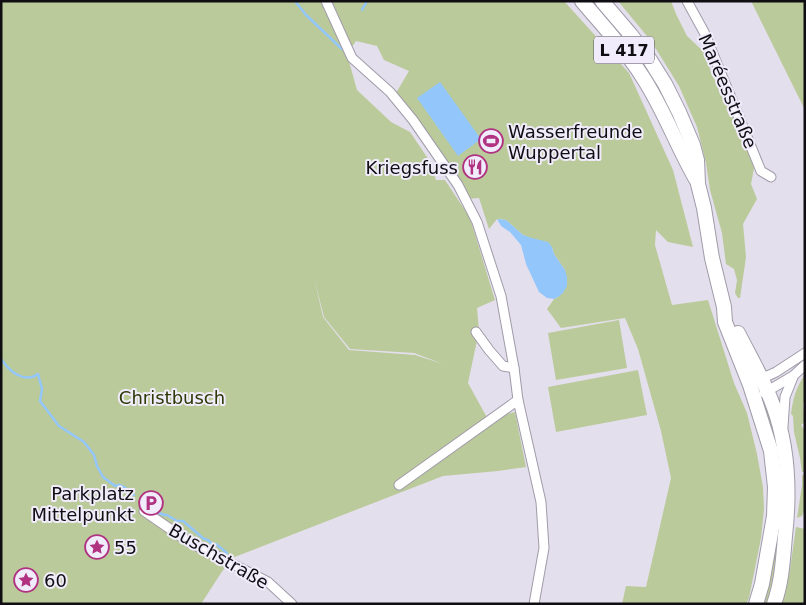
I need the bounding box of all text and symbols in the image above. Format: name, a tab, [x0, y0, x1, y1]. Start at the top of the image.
street label: Maréesstraße	[694, 31, 762, 151]
road number: L 417	[594, 36, 654, 64]
place label: Wasserfreunde Wuppertal	[508, 121, 643, 163]
sports icon: Wasserfreunde Wuppertal	[478, 128, 504, 154]
restaurant icon: Kriegsfuss	[462, 154, 488, 180]
place label: Kriegsfuss	[365, 157, 458, 178]
park label: Christbusch	[119, 387, 225, 408]
place label: Parkplatz Mittelpunkt	[32, 483, 134, 525]
parking icon: Parkplatz Mittelpunkt	[138, 490, 164, 516]
street label: Buschstraße	[165, 519, 273, 593]
place icon: 55	[84, 534, 110, 560]
place label: 55	[114, 537, 137, 558]
place icon: 60	[13, 567, 39, 593]
place label: 60	[44, 570, 67, 591]

